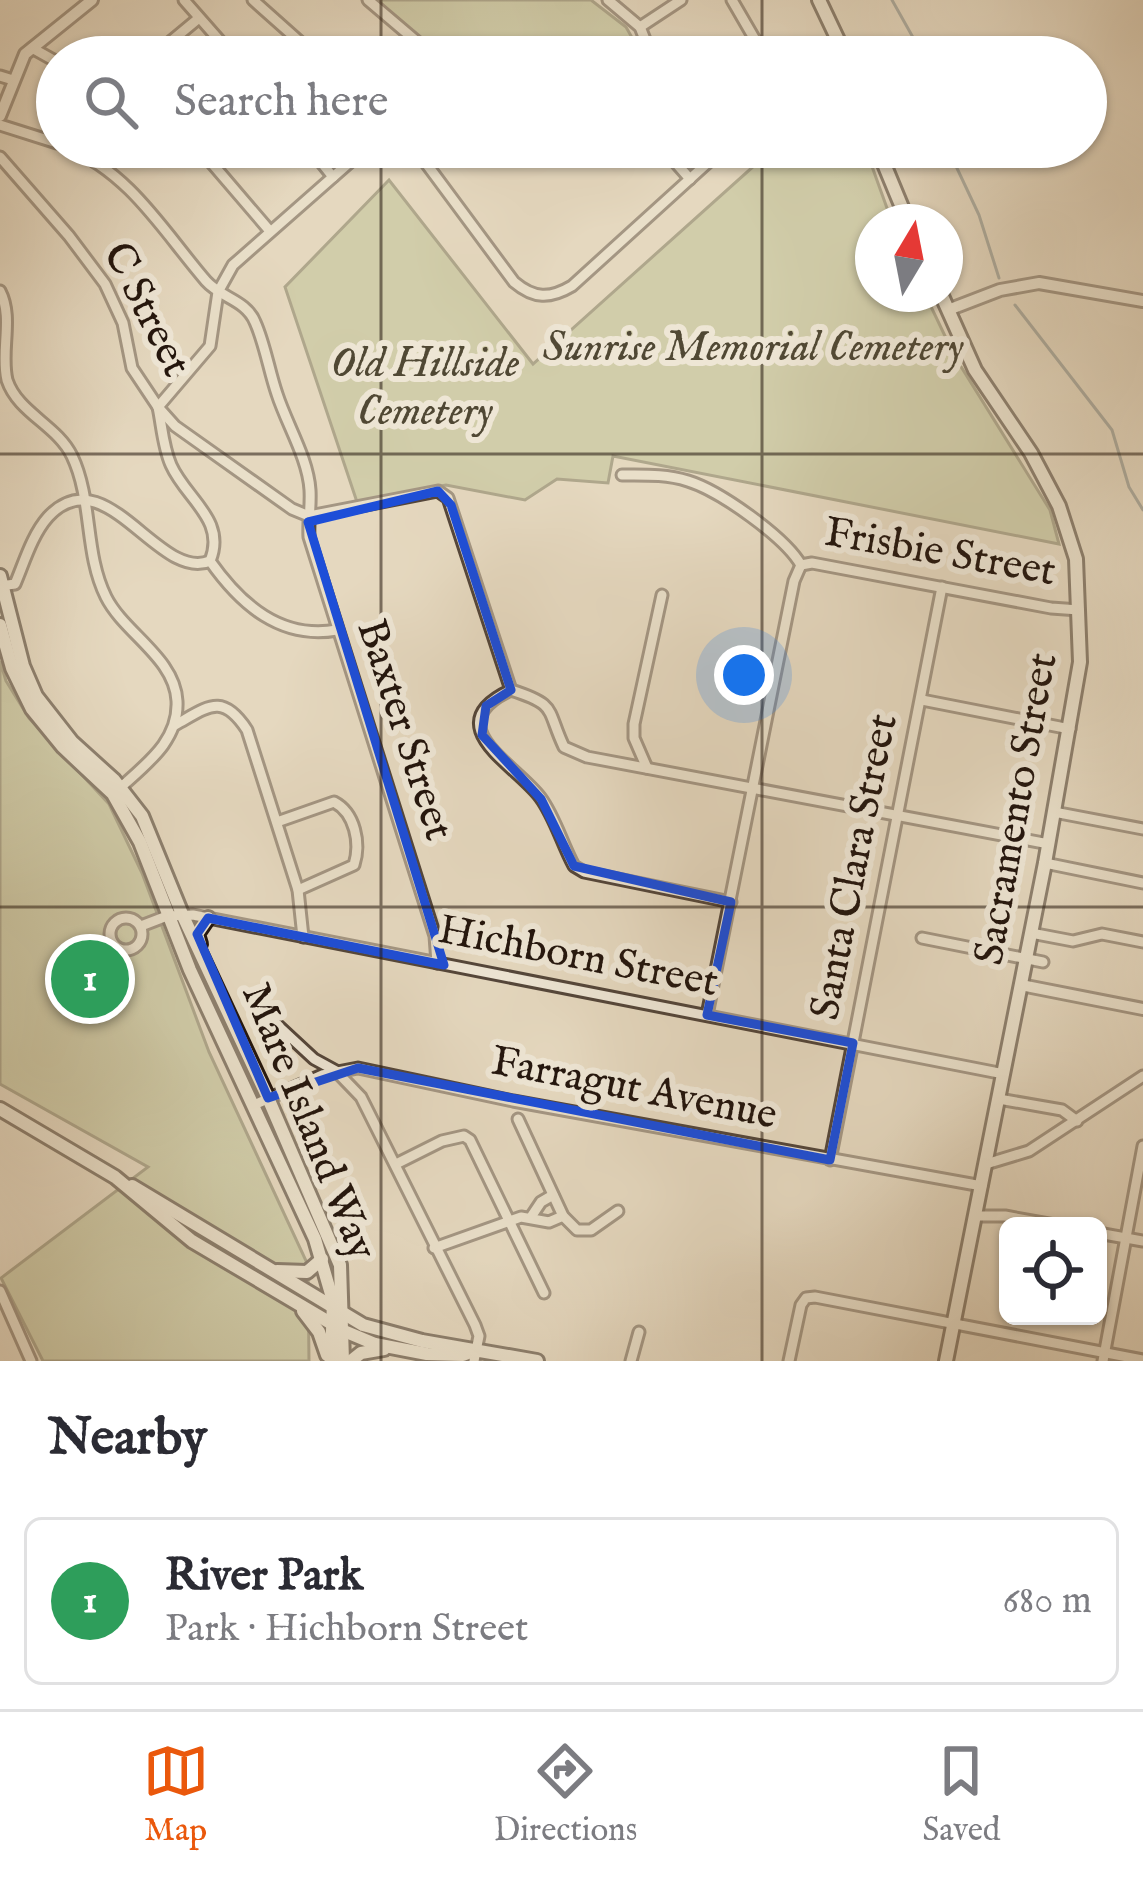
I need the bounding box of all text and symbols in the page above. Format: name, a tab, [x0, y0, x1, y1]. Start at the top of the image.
search box	[36, 36, 1107, 168]
icon: search	[78, 69, 144, 135]
text: Search here	[174, 74, 388, 131]
north arrow	[855, 204, 963, 312]
street label: C Street	[90, 234, 202, 386]
park label: Sunrise Memorial Cemetery	[543, 322, 964, 375]
park label: Old Hillside Cemetery	[331, 338, 519, 439]
street label: Frisbie Street	[820, 507, 1060, 599]
street label: Baxter Street	[343, 613, 465, 847]
your location	[714, 645, 774, 705]
street label: Sacramento Street	[964, 649, 1070, 969]
street label: Santa Clara Street	[799, 710, 911, 1024]
street label: Hichborn Street	[434, 904, 722, 1010]
pin: 1	[51, 934, 129, 1024]
street label: Mare Island Way	[228, 976, 388, 1268]
street label: Farragut Avenue	[487, 1035, 781, 1143]
map controls	[999, 1217, 1107, 1325]
button: locate	[999, 1217, 1107, 1325]
text: Nearby	[48, 1407, 207, 1472]
text: River Park	[165, 1548, 363, 1605]
text: 1	[83, 1577, 97, 1626]
text: 680 m	[1002, 1577, 1092, 1626]
text: Park · Hichborn Street	[165, 1605, 528, 1654]
tab: Map	[143, 1738, 209, 1852]
tab: Directions	[494, 1738, 637, 1852]
tab: Saved	[922, 1738, 1000, 1852]

